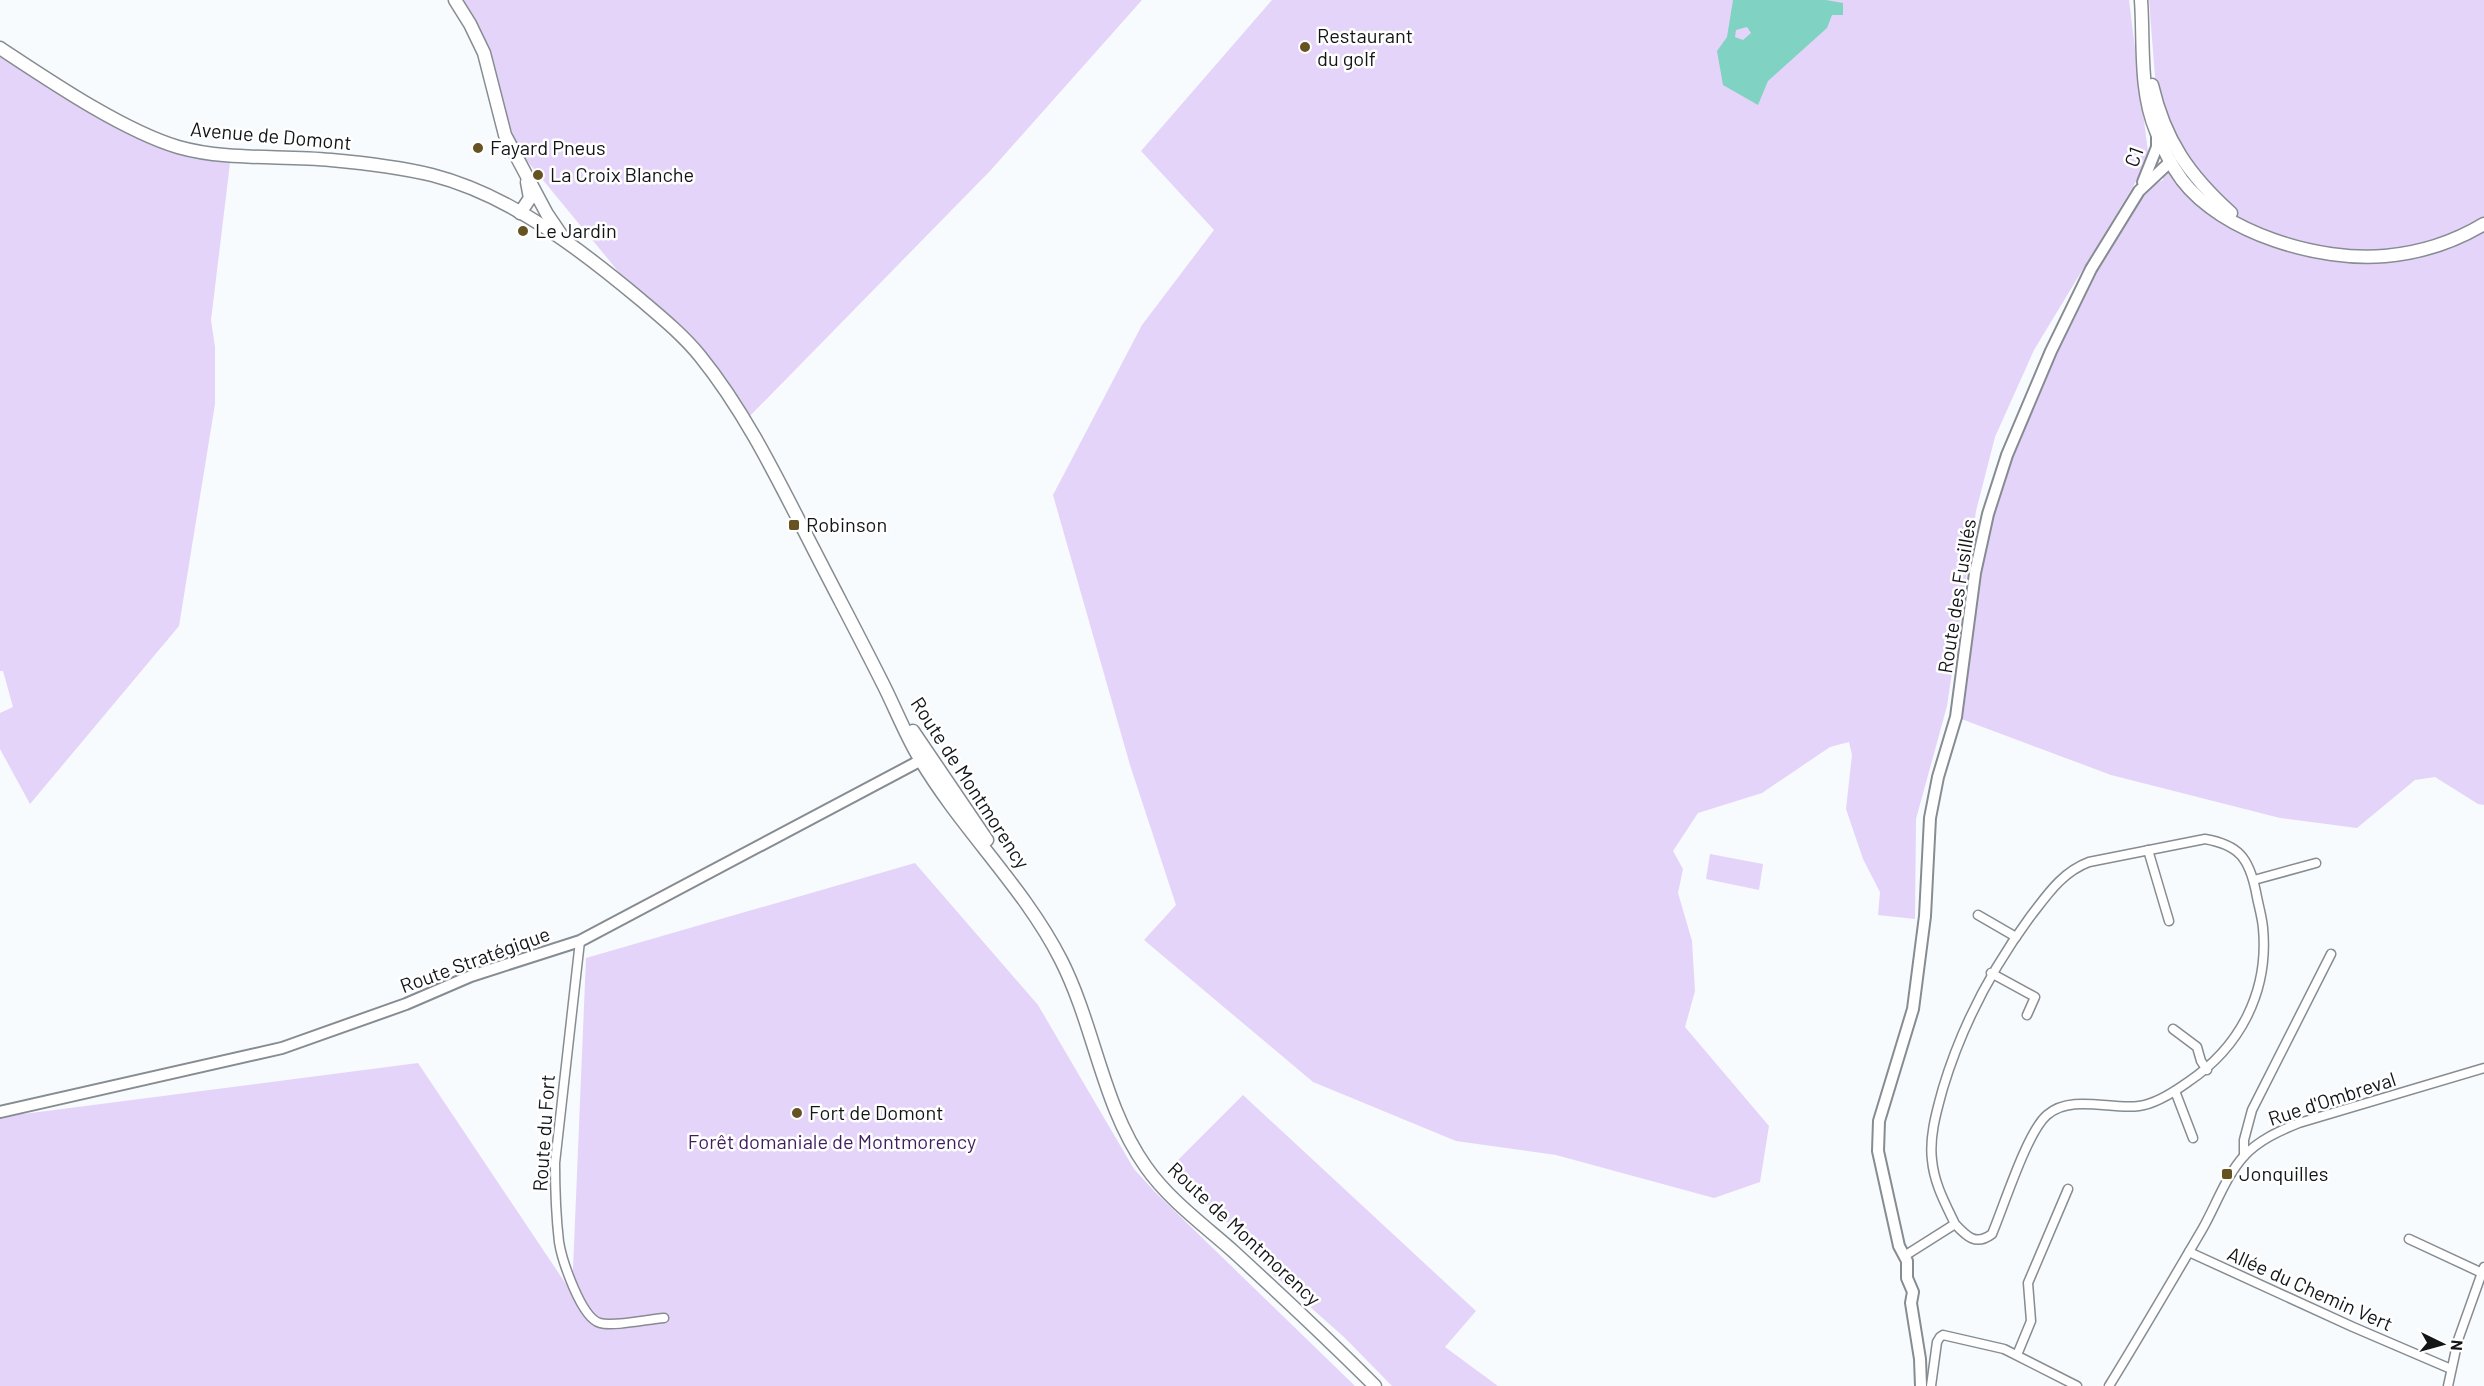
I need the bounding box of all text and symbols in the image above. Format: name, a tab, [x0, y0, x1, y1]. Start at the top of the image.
place label: Restaurant du golf	[1317, 23, 1413, 70]
marker: Restaurant du golf	[1298, 40, 1312, 54]
street label: Avenue de Domont	[189, 116, 353, 154]
place label: Fayard Pneus	[490, 135, 606, 159]
marker: Fayard Pneus	[471, 141, 485, 155]
street label: C1	[2119, 144, 2148, 170]
place label: La Croix Blanche	[550, 162, 694, 186]
marker: La Croix Blanche	[531, 168, 545, 182]
place label: Le Jardin	[535, 218, 617, 242]
marker: Le Jardin	[516, 224, 530, 238]
place label: Robinson	[806, 512, 887, 536]
street label: Route des Fusillés	[1932, 517, 1980, 675]
marker: Robinson	[787, 518, 801, 532]
street label: Route de Montmorency	[906, 692, 1035, 873]
street label: Route Stratégique	[396, 921, 553, 997]
street label: Rue d'Ombreval	[2265, 1066, 2399, 1130]
street label: Route du Fort	[527, 1074, 559, 1192]
place label: Fort de Domont	[809, 1100, 944, 1124]
marker: Fort de Domont	[790, 1106, 804, 1120]
park label: Forêt domaniale de Montmorency	[688, 1129, 976, 1153]
street label: Route de Montmorency	[1164, 1156, 1326, 1310]
place label: Jonquilles	[2239, 1161, 2328, 1185]
marker: Jonquilles	[2220, 1167, 2234, 1181]
street label: Allée du Chemin Vert	[2224, 1241, 2397, 1335]
north arrow	[2412, 1314, 2472, 1374]
text: N	[2448, 1339, 2467, 1351]

